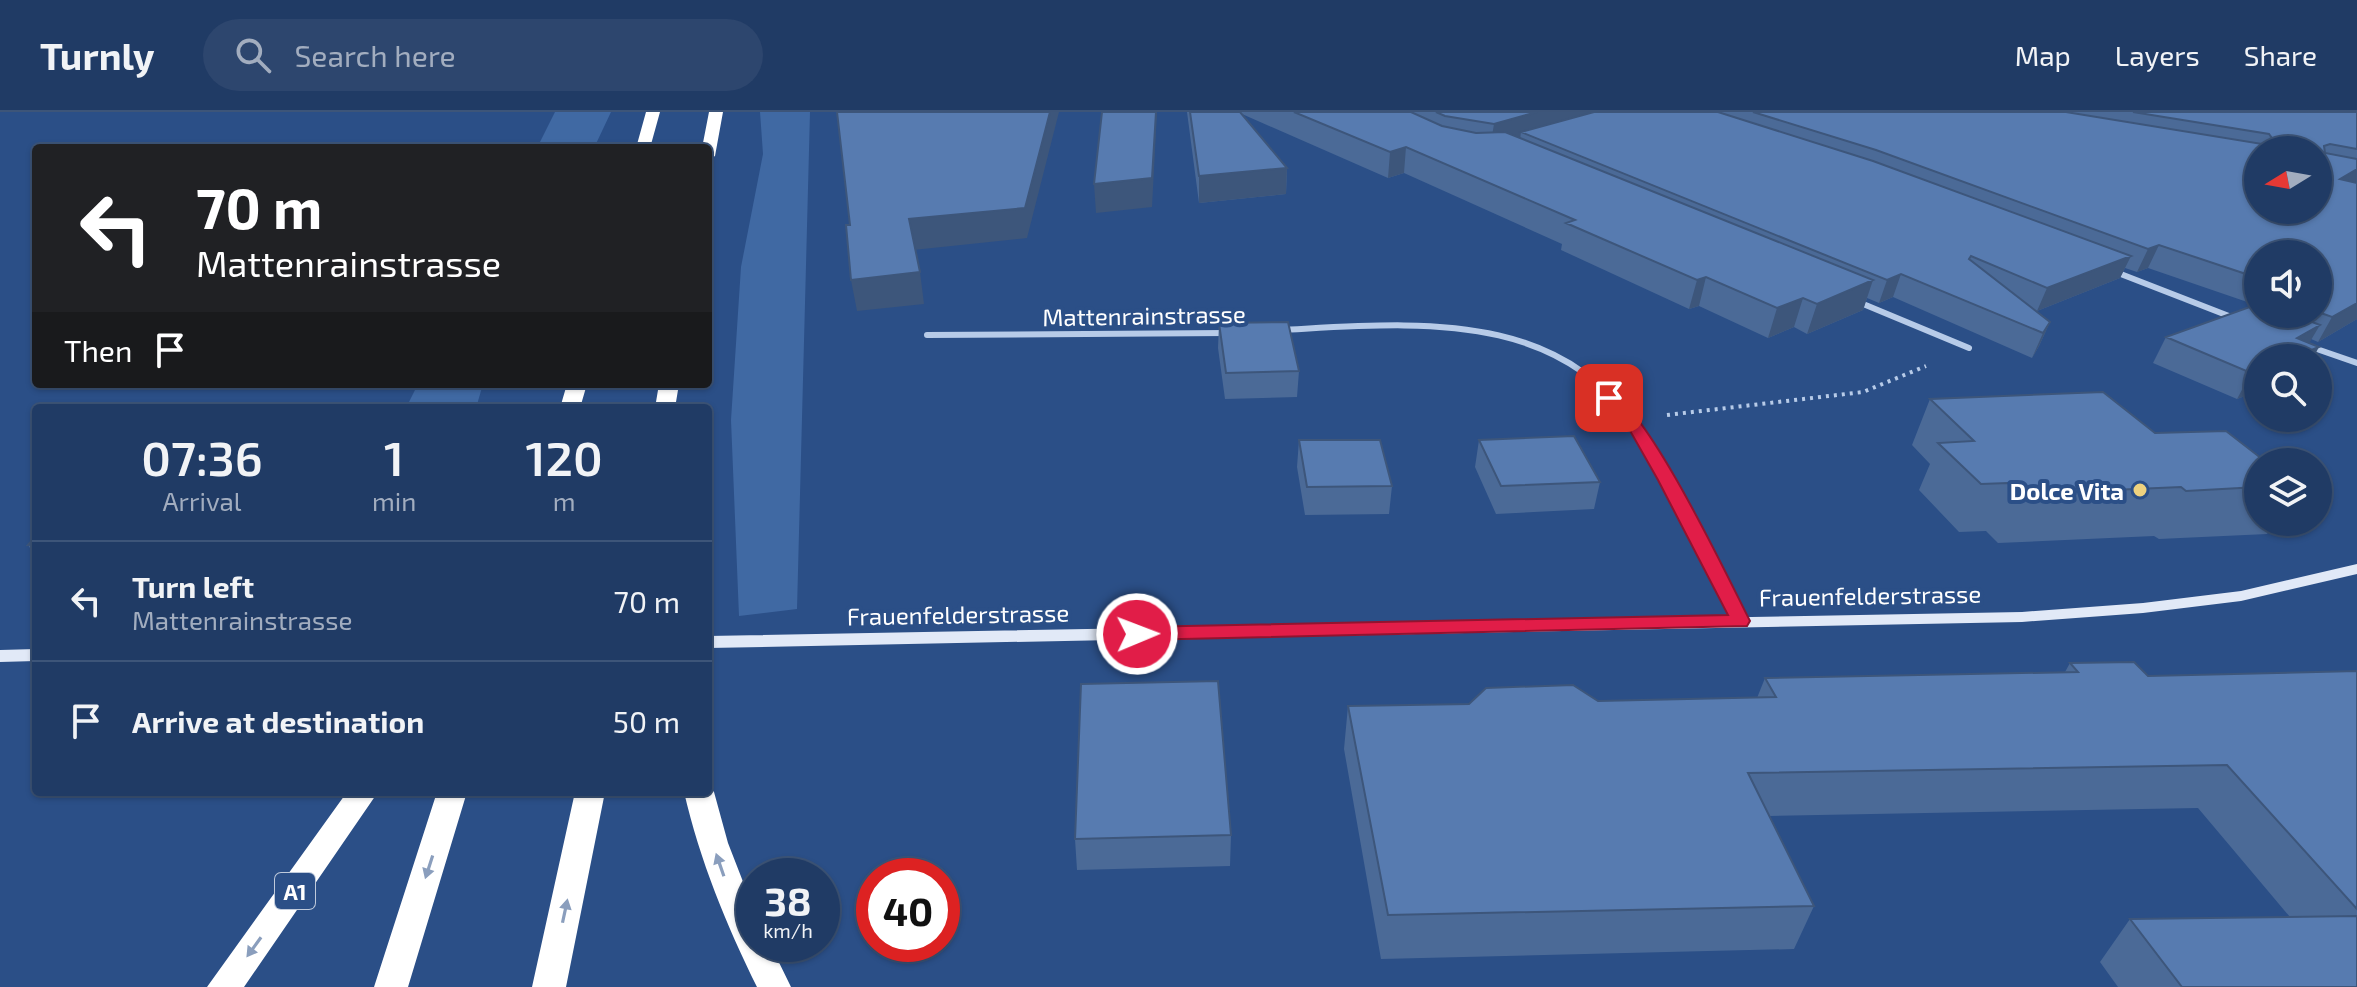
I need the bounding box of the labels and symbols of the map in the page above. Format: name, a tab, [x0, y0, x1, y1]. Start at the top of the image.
north arrow	[2244, 136, 2332, 224]
street label: Mattenrainstrasse	[1042, 299, 1246, 331]
pin	[1575, 364, 1643, 432]
place label: Dolce Vita	[2010, 476, 2124, 505]
marker: Dolce Vita	[2131, 481, 2149, 499]
street label: Frauenfelderstrasse	[1759, 579, 1981, 611]
position arrow	[1095, 592, 1179, 676]
street label: Frauenfelderstrasse	[847, 598, 1069, 630]
one-way arrow	[713, 853, 725, 877]
one-way arrow	[423, 855, 435, 879]
speed limit sign: 40	[856, 858, 960, 962]
road number: A1	[275, 873, 315, 909]
one-way arrow	[559, 898, 572, 923]
one-way arrow	[247, 937, 262, 958]

